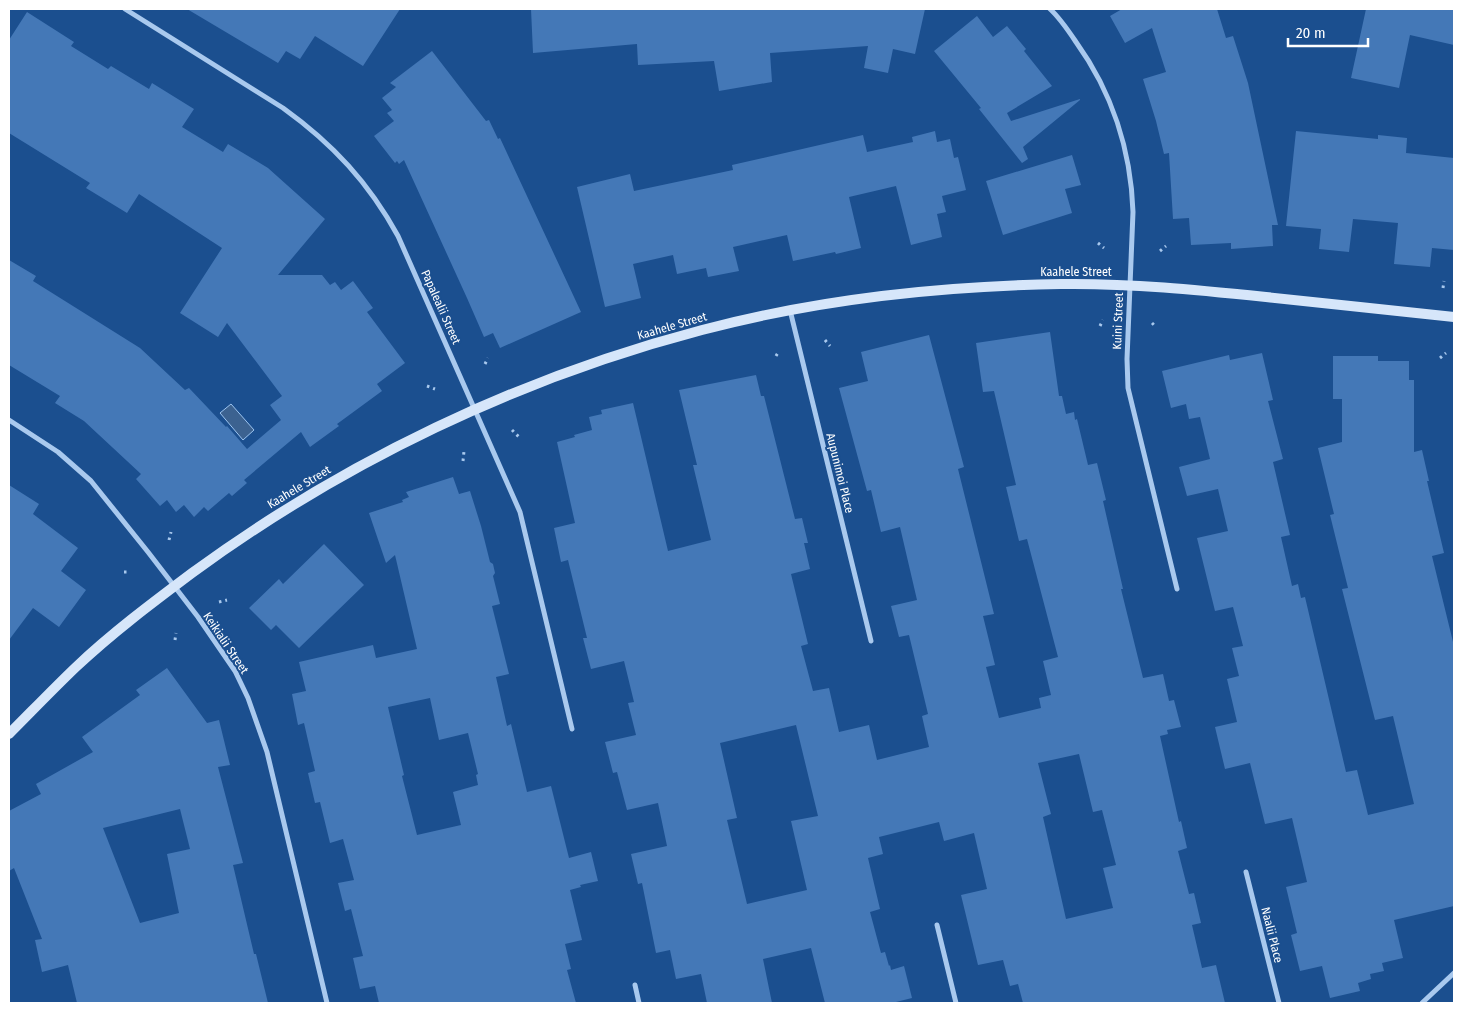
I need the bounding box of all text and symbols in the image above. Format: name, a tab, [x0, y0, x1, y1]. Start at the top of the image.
scale bar	[1288, 15, 1368, 47]
text: 20 m	[1296, 24, 1326, 42]
street label: Kaahele Street	[1040, 265, 1112, 279]
street label: Papalealii Street	[418, 268, 464, 346]
street label: Kuini Street	[1110, 292, 1126, 350]
street label: Kaahele Street	[636, 309, 708, 343]
street label: Aupunimoi Place	[823, 432, 857, 515]
street label: Kaahele Street	[265, 463, 333, 511]
street label: Keikialii Street	[200, 610, 252, 676]
street label: Naalii Place	[1258, 906, 1286, 964]

